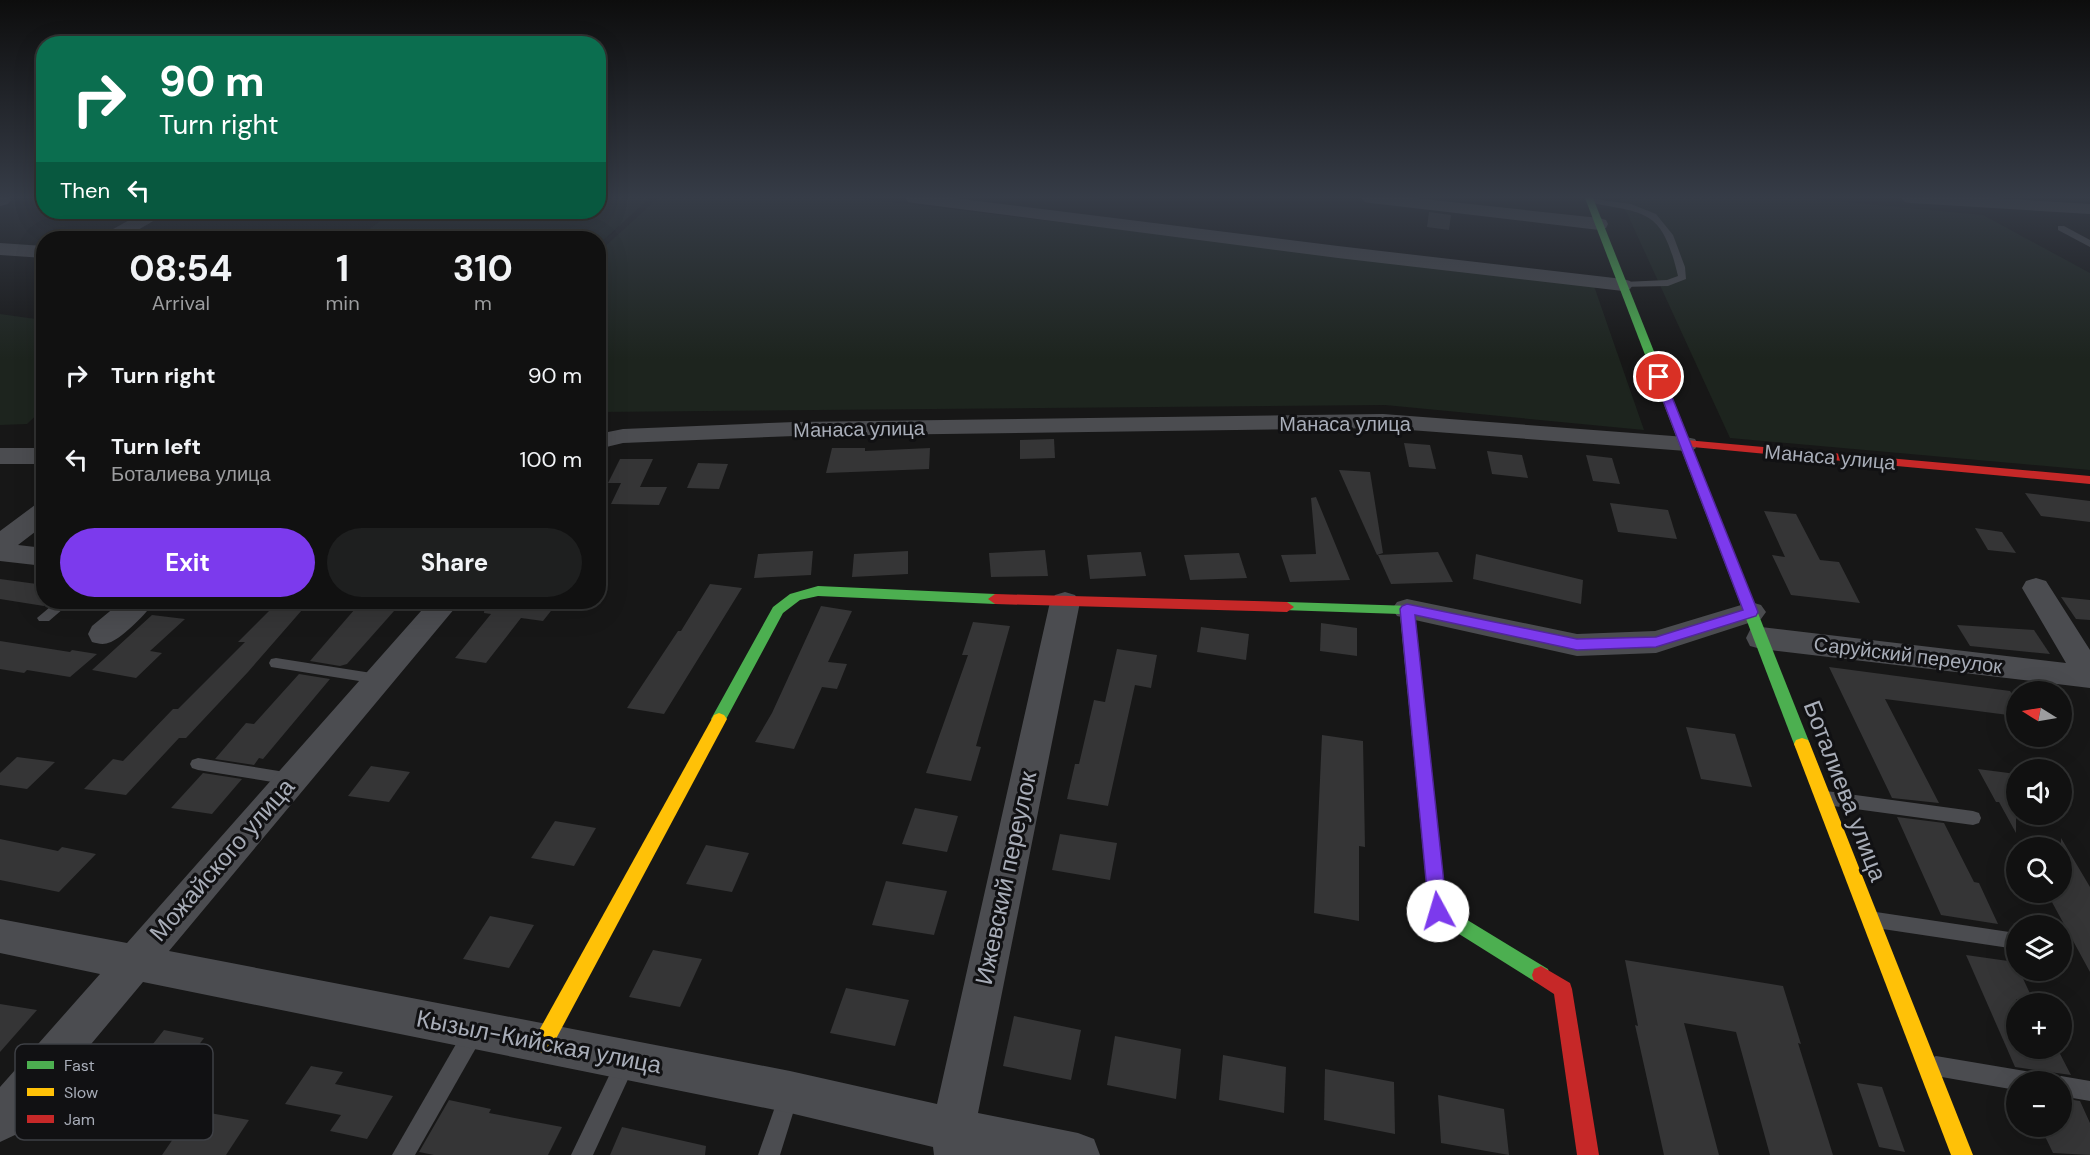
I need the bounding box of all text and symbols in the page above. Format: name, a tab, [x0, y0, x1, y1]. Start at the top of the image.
text: 90 m	[159, 54, 265, 109]
icon: right	[60, 60, 138, 138]
text: Turn right	[159, 107, 279, 142]
icon: left	[122, 174, 155, 207]
text: Then	[60, 176, 110, 205]
text: 08:54	[129, 245, 232, 292]
text: 1	[336, 245, 349, 292]
text: 310	[453, 245, 513, 292]
text: Arrival	[152, 290, 210, 316]
text: min	[326, 290, 360, 316]
text: m	[474, 290, 492, 316]
pin	[1633, 351, 1684, 402]
icon: right	[60, 359, 93, 392]
icon: arrive	[1642, 360, 1675, 393]
text: Turn right	[111, 361, 216, 390]
text: 90 m	[528, 361, 582, 390]
street label: Манаса улица	[1279, 411, 1412, 437]
street label: Манаса улица	[793, 415, 926, 443]
text: Turn left	[111, 432, 201, 461]
street label: Манаса улица	[1763, 438, 1898, 476]
icon: left	[60, 443, 93, 476]
text: 100 m	[520, 445, 582, 474]
text: Боталиева улица	[111, 461, 271, 487]
button: Exit	[60, 528, 315, 597]
button: Share	[327, 528, 582, 597]
street label: Саруйский переулок	[1812, 631, 2004, 679]
north arrow	[2006, 681, 2072, 747]
map controls	[2006, 681, 2072, 1137]
street label: Боталиева улица	[1797, 696, 1894, 886]
button: sound	[2006, 759, 2072, 825]
street label: Ижевский переулок	[968, 768, 1043, 987]
street label: Можайского улица	[142, 771, 301, 948]
button: search	[2006, 837, 2072, 903]
position arrow	[1406, 879, 1470, 943]
button: layers	[2006, 915, 2072, 981]
button: +	[2006, 993, 2072, 1059]
street label: Кызыл-Кийская улица	[414, 1003, 665, 1081]
legend	[15, 1044, 213, 1140]
text: Fast	[64, 1055, 95, 1076]
button: −	[2006, 1071, 2072, 1137]
text: Slow	[64, 1082, 98, 1103]
text: Jam	[64, 1109, 95, 1130]

